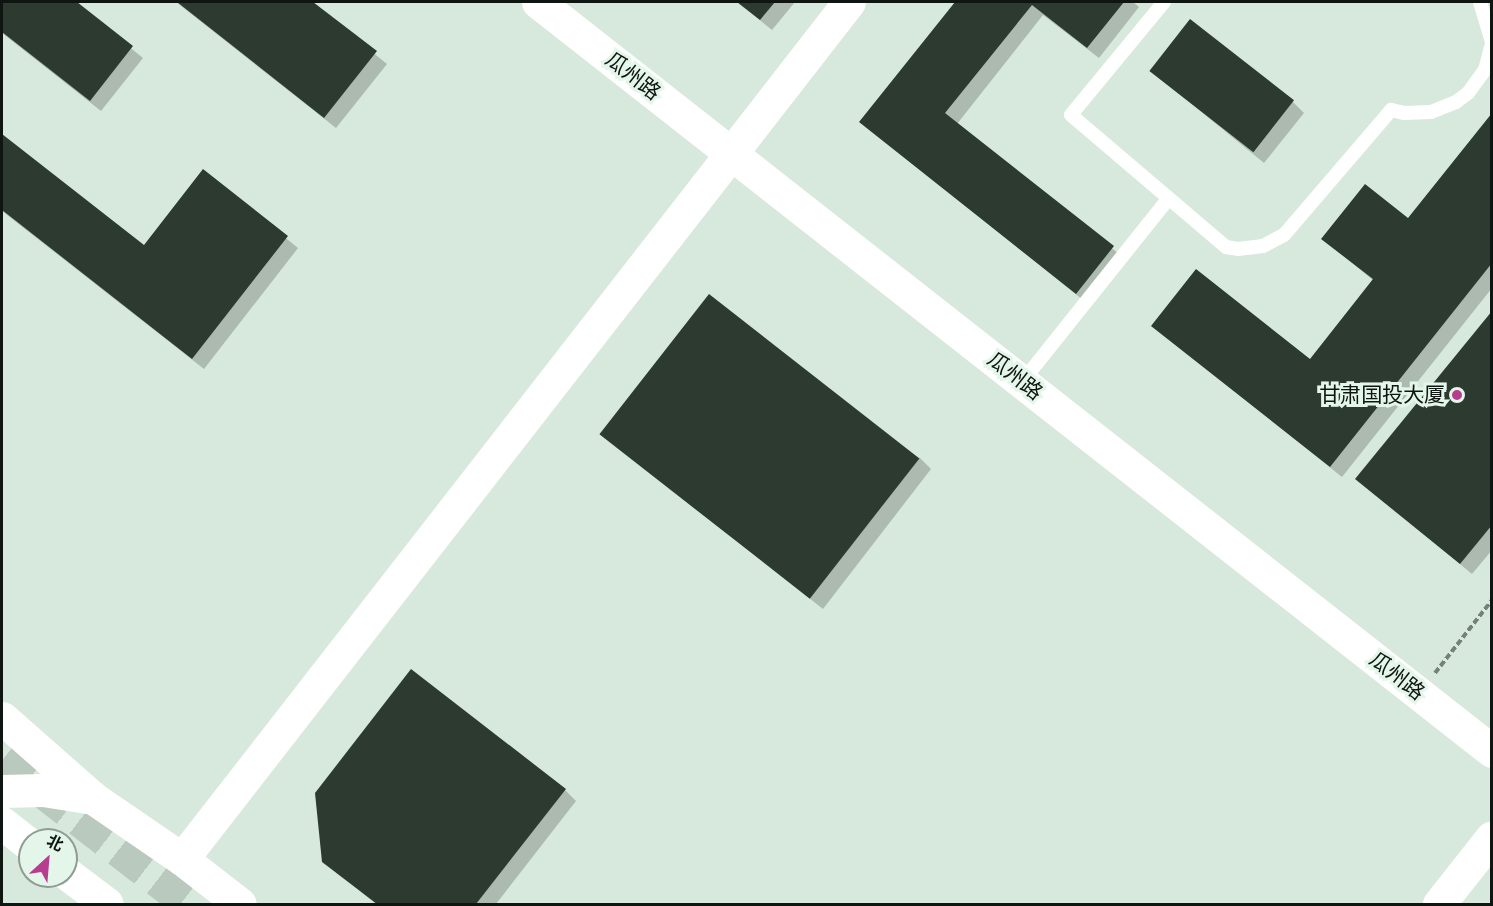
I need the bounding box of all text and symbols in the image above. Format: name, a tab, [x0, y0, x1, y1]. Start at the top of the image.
street label: 瓜州路	[600, 47, 666, 105]
street label: 瓜州路	[982, 347, 1048, 405]
place label: 甘肃国投大厦	[1319, 382, 1445, 408]
marker: 甘肃国投大厦	[1450, 388, 1464, 402]
street label: 瓜州路	[1364, 647, 1430, 705]
north arrow	[18, 828, 78, 888]
text: 北	[44, 831, 67, 855]

